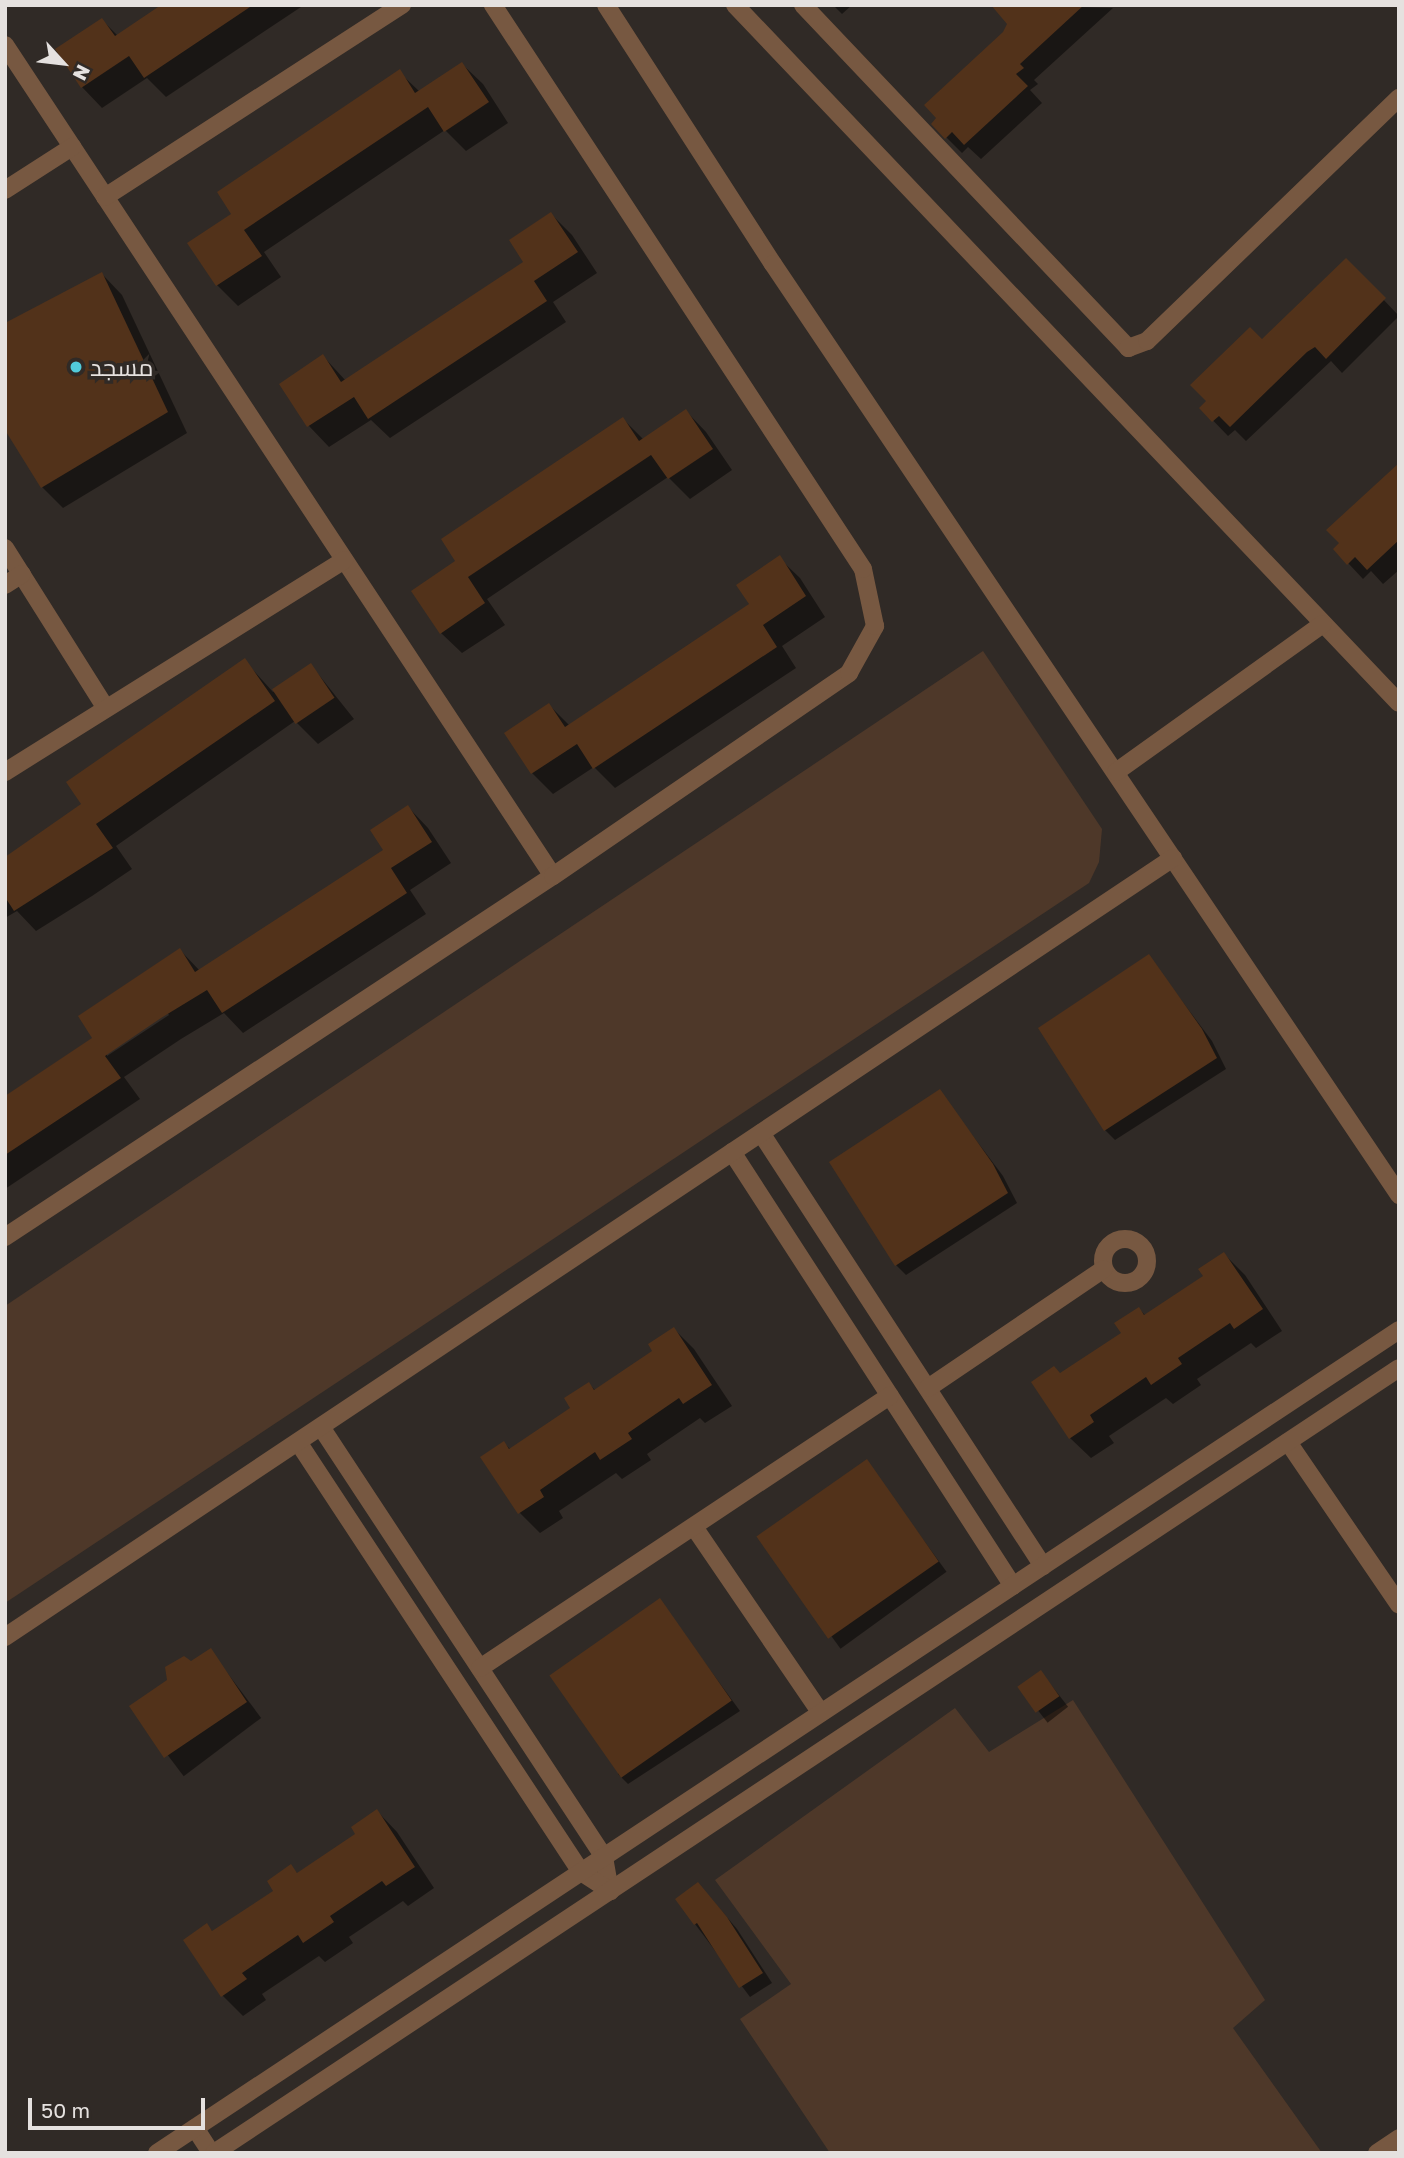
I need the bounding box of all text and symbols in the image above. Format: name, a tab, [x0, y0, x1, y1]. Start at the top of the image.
north arrow	[28, 28, 98, 98]
text: N	[69, 61, 96, 84]
place label: مسجد	[90, 353, 153, 381]
marker: مسجد	[68, 359, 84, 375]
scale bar	[32, 2084, 208, 2128]
text: 50 m	[41, 2097, 90, 2123]

